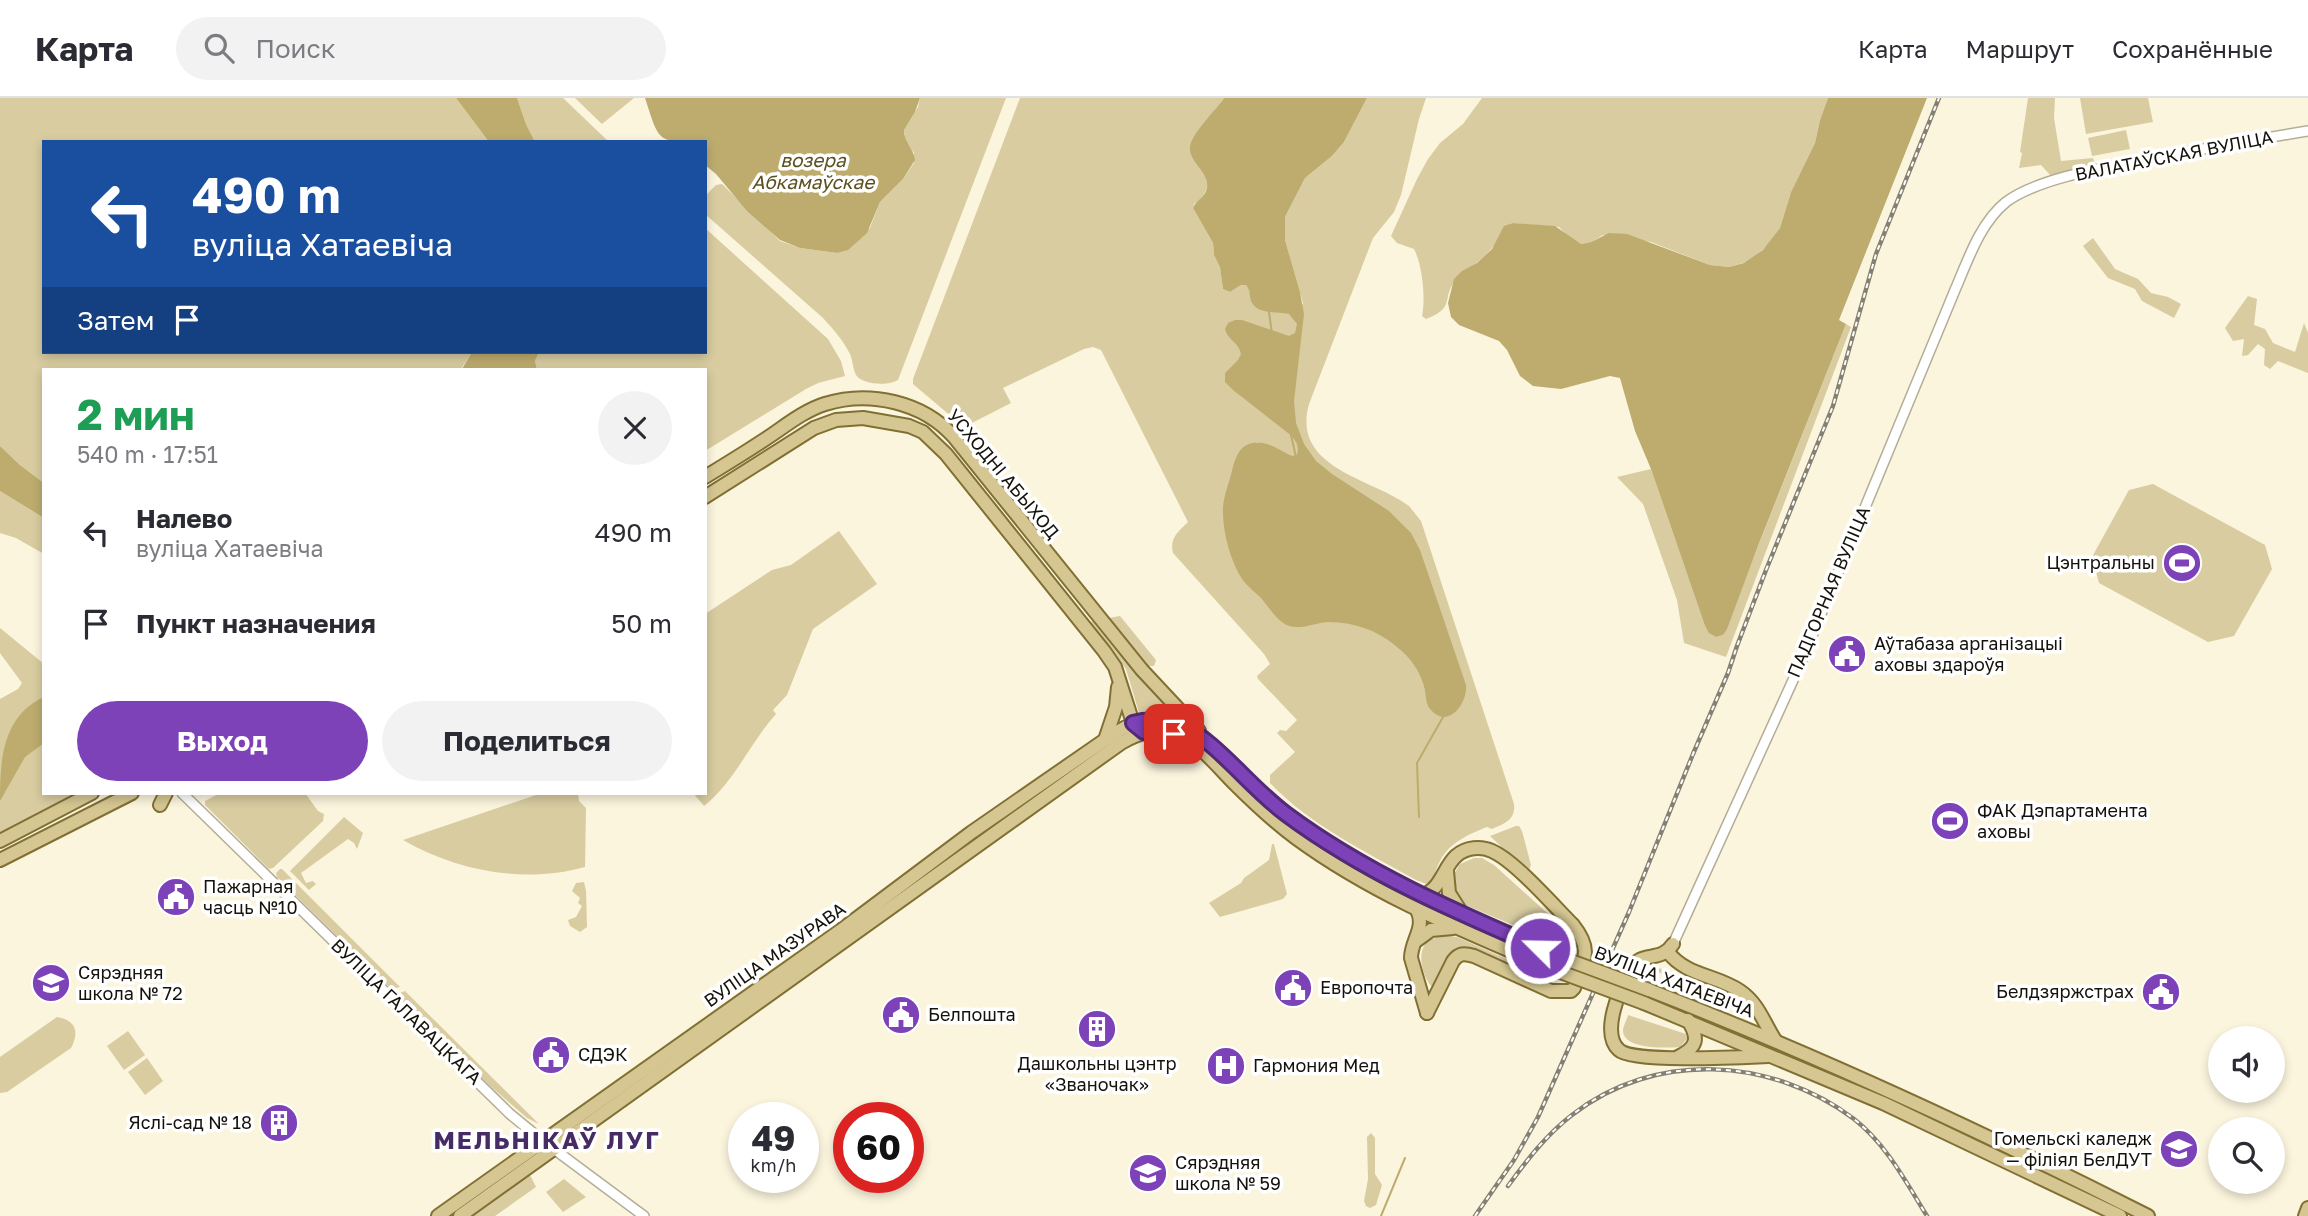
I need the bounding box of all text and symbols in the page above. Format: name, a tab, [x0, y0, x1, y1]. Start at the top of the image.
search box	[176, 17, 666, 80]
text: Карта	[35, 29, 134, 68]
icon: search	[200, 29, 238, 67]
text: Поиск	[256, 33, 336, 64]
text: Карта	[1858, 34, 1928, 63]
text: Маршрут	[1966, 34, 2074, 63]
text: Сохранённые	[2112, 34, 2273, 63]
street label: ВАЛАТАЎСКАЯ ВУЛІЦА	[2073, 125, 2275, 185]
water label: возера Абкамаўскае	[752, 148, 876, 193]
text: 490 m	[192, 165, 341, 224]
icon: left	[77, 168, 168, 259]
text: вуліца Хатаевіча	[192, 225, 453, 263]
icon: arrive	[168, 301, 206, 339]
text: Затем	[77, 305, 154, 336]
text: 2 мин	[77, 389, 195, 439]
button: close	[598, 391, 672, 465]
street label: УСХОДНІ АБЫХОД	[943, 404, 1064, 543]
text: 540 m · 17:51	[77, 440, 218, 468]
text: Налево	[136, 503, 232, 534]
street label: ПАДГОРНАЯ ВУЛІЦА	[1782, 503, 1874, 681]
icon: left	[77, 514, 115, 552]
text: 490 m	[595, 517, 672, 548]
text: вуліца Хатаевіча	[136, 534, 324, 562]
sports icon: Цэнтральны	[2161, 542, 2203, 584]
place label: Цэнтральны	[2046, 551, 2155, 573]
icon: arrive	[77, 605, 115, 643]
text: Пункт назначения	[136, 608, 376, 639]
text: 50 m	[611, 608, 672, 639]
place label: Аўтабаза арганізацыі аховы здароўя	[1874, 632, 2063, 675]
public building icon: Аўтабаза арганізацыі аховы здароўя	[1826, 633, 1868, 675]
button: Выход	[77, 701, 368, 781]
button: Поделиться	[382, 701, 672, 781]
pin	[1144, 704, 1204, 764]
icon: arrive	[1155, 715, 1193, 753]
place label: ФАК Дэпартамента аховы	[1977, 799, 2148, 842]
sports icon: ФАК Дэпартамента аховы	[1929, 800, 1971, 842]
place label: Пажарная часць №10	[203, 875, 298, 918]
public building icon: Пажарная часць №10	[155, 876, 197, 918]
street label: ВУЛІЦА МАЗУРАВА	[699, 897, 850, 1011]
position arrow	[1503, 911, 1577, 985]
street label: ВУЛІЦА ГАЛАВАЦКАГА	[327, 934, 486, 1089]
street label: ВУЛІЦА ХАТАЕВІЧА	[1591, 940, 1757, 1022]
place label: Сярэдняя школа № 72	[78, 961, 183, 1004]
school or university icon: Сярэдняя школа № 72	[30, 962, 72, 1004]
public building icon: Европочта	[1272, 967, 1314, 1009]
public building icon: Белдзяржстрах	[2140, 971, 2182, 1013]
place label: Европочта	[1320, 976, 1413, 998]
place label: Белдзяржстрах	[1996, 980, 2134, 1002]
public building icon: Белпошта	[880, 994, 922, 1036]
place label: Белпошта	[928, 1003, 1016, 1025]
building icon: Дашкольны цэнтр «Званочак»	[1076, 1008, 1118, 1050]
map controls	[2208, 1026, 2285, 1194]
button: sound	[2208, 1026, 2285, 1103]
public building icon: СДЭК	[530, 1034, 572, 1076]
place label: СДЭК	[578, 1043, 628, 1065]
hospital icon: Гармония Мед	[1205, 1045, 1247, 1087]
place label: Дашкольны цэнтр «Званочак»	[1018, 1052, 1176, 1095]
place label: Гармония Мед	[1253, 1054, 1380, 1076]
building icon: Яслі-сад № 18	[258, 1102, 300, 1144]
speed limit sign: 60	[833, 1102, 924, 1193]
place label: Яслі-сад № 18	[128, 1111, 252, 1133]
text: 49	[751, 1117, 796, 1159]
button: search	[2208, 1117, 2285, 1194]
district label: МЕЛЬНІКАЎ ЛУГ	[433, 1125, 661, 1154]
place label: Гомельскі каледж — філіял БелДУТ	[1994, 1127, 2152, 1170]
school or university icon: Гомельскі каледж — філіял БелДУТ	[2158, 1128, 2200, 1170]
place label: Сярэдняя школа № 59	[1175, 1151, 1281, 1194]
school or university icon: Сярэдняя школа № 59	[1127, 1152, 1169, 1194]
text: km/h	[751, 1154, 796, 1176]

